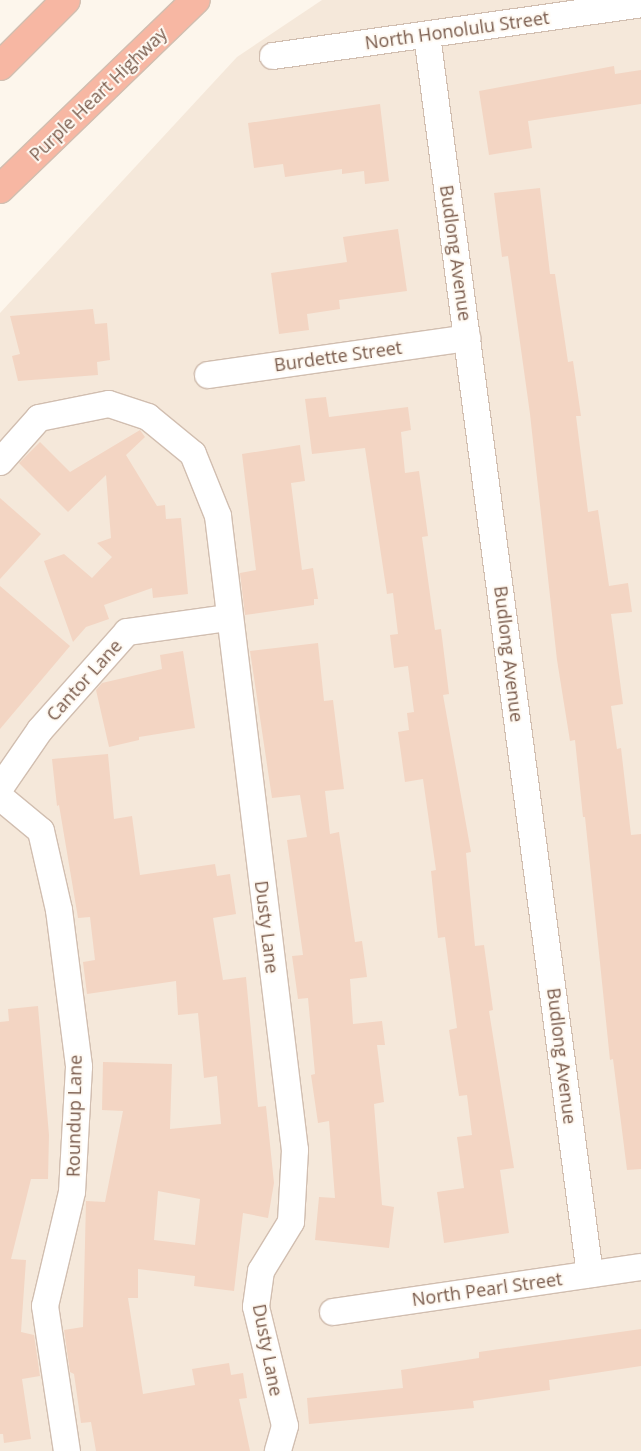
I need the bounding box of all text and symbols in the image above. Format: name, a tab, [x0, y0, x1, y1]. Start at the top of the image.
street label: North Honolulu Street	[363, 6, 551, 54]
street label: Purple Heart Highway	[25, 23, 171, 165]
street label: Budlong Avenue	[436, 184, 476, 322]
street label: Burdette Street	[273, 336, 403, 376]
street label: Budlong Avenue	[490, 585, 528, 723]
street label: Cantor Lane	[42, 635, 126, 725]
street label: Dusty Lane	[251, 879, 283, 975]
street label: Budlong Avenue	[543, 987, 581, 1125]
street label: Roundup Lane	[62, 1055, 86, 1177]
street label: North Pearl Street	[410, 1268, 564, 1310]
street label: Dusty Lane	[248, 1302, 288, 1398]

